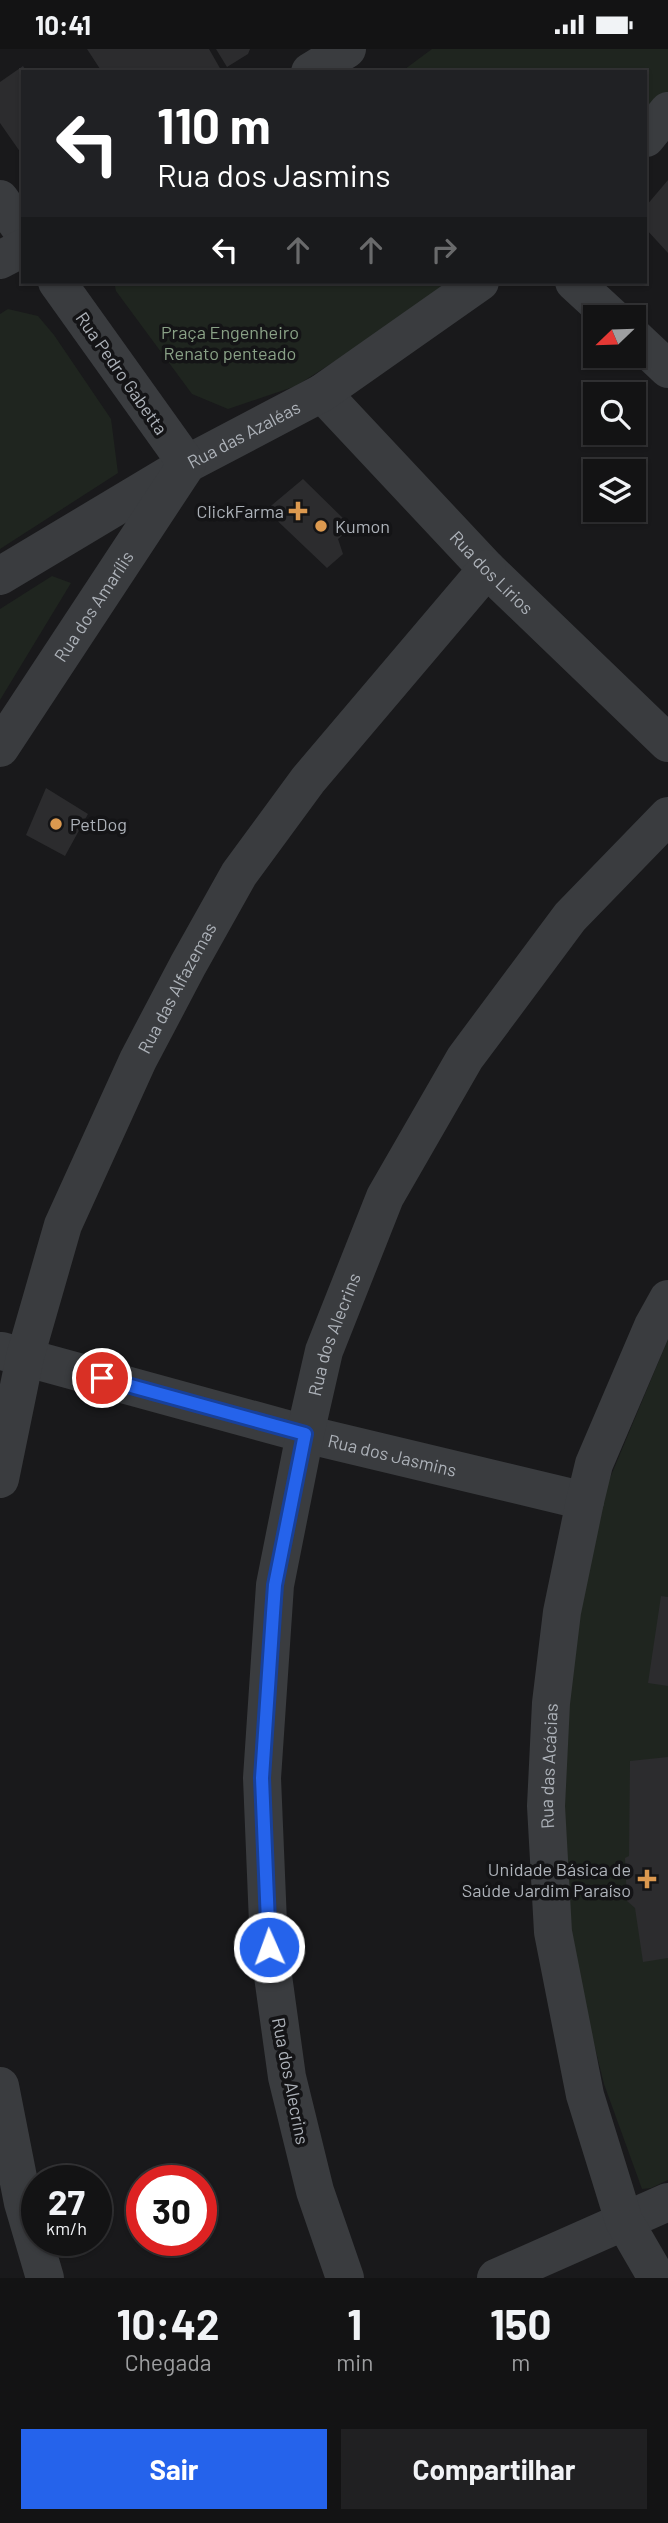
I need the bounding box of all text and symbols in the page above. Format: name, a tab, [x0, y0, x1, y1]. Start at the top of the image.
text: 10:41	[35, 9, 91, 40]
text: 110 m	[157, 95, 271, 154]
icon: left	[42, 98, 133, 189]
text: Rua dos Jasmins	[157, 155, 391, 193]
icon: left	[206, 231, 244, 269]
icon: ahead	[279, 231, 317, 269]
icon: ahead	[352, 231, 390, 269]
icon: right	[425, 231, 463, 269]
north arrow	[583, 305, 646, 367]
map controls	[583, 305, 646, 522]
street label: Rua Pedro Gabetta	[71, 307, 173, 439]
park label: Praça Engenheiro Renato penteado	[161, 321, 299, 364]
button: search	[583, 382, 646, 445]
street label: Rua das Azaléas	[183, 395, 304, 473]
button: layers	[583, 459, 646, 522]
place label: ClickFarma	[196, 500, 284, 522]
marker: ClickFarma	[290, 503, 306, 519]
place label: Kumon	[335, 515, 390, 537]
marker: Kumon	[313, 518, 329, 534]
street label: Rua dos Lírios	[446, 526, 538, 619]
street label: Rua dos Amarílis	[49, 546, 138, 666]
place label: PetDog	[70, 813, 127, 835]
marker: PetDog	[48, 816, 64, 832]
street label: Rua das Alfazemas	[132, 918, 221, 1057]
street label: Rua dos Alecrins	[303, 1270, 365, 1398]
pin	[72, 1348, 132, 1408]
icon: arrive	[83, 1359, 121, 1397]
street label: Rua dos Jasmins	[326, 1429, 459, 1481]
street label: Rua das Acácias	[535, 1703, 562, 1830]
place label: Unidade Básica de Saúde Jardim Paraíso	[462, 1858, 631, 1901]
marker: Unidade Básica de Saúde Jardim Paraíso	[637, 1869, 657, 1889]
position arrow	[232, 1910, 306, 1984]
street label: Rua dos Alecrins	[268, 2016, 314, 2146]
speed limit sign: 30	[126, 2165, 217, 2256]
text: 27	[48, 2180, 85, 2222]
text: km/h	[46, 2217, 87, 2239]
text: 10:42	[117, 2298, 220, 2348]
text: 1	[347, 2298, 362, 2348]
text: 150	[490, 2298, 551, 2348]
text: Chegada	[125, 2348, 211, 2376]
text: min	[336, 2348, 373, 2376]
text: m	[511, 2348, 530, 2376]
button: Sair	[21, 2429, 327, 2509]
button: Compartilhar	[341, 2429, 647, 2509]

